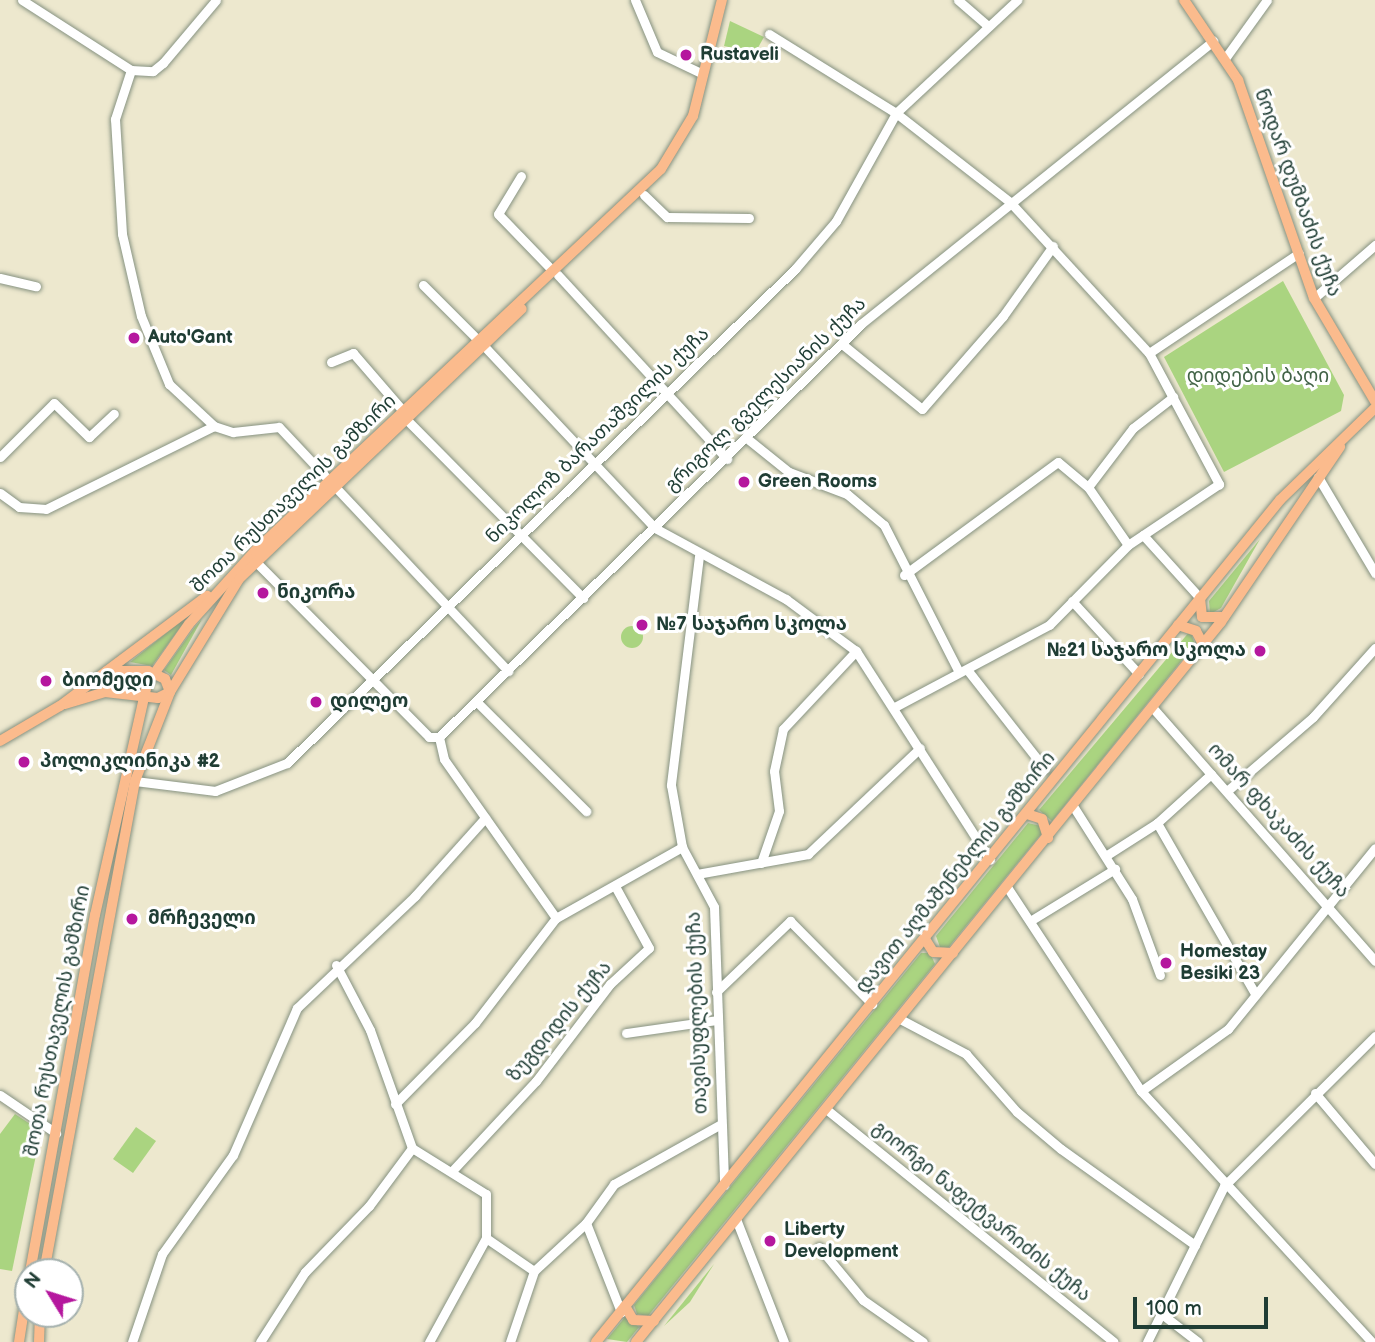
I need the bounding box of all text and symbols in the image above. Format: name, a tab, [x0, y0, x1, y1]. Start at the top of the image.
place label: Rustaveli	[700, 44, 779, 66]
marker: Rustaveli	[678, 47, 694, 63]
street label: ნოდარ დუმბაძის ქუჩა	[1249, 86, 1345, 300]
street label: გრიგოლ გველესიანის ქუჩა	[661, 293, 871, 497]
street label: ნიკოლოზ ბარათაშვილის ქუჩა	[482, 323, 714, 549]
place label: Auto'Gant	[148, 327, 233, 349]
marker: Auto'Gant	[126, 330, 142, 346]
park label: დიდების ბაღი	[1187, 366, 1329, 388]
street label: შოთა რუსთაველის გამზირი	[187, 390, 401, 598]
place label: Green Rooms	[758, 471, 877, 493]
marker: Green Rooms	[736, 474, 752, 490]
place label: ნიკორა	[277, 582, 355, 604]
marker: ნიკორა	[255, 585, 271, 601]
place label: №7 საჯარო სკოლა	[656, 614, 847, 636]
marker: №7 საჯარო სკოლა	[634, 617, 650, 633]
place label: №21 საჯარო სკოლა	[1047, 640, 1246, 662]
marker: №21 საჯარო სკოლა	[1252, 643, 1268, 659]
place label: ბიომედი	[62, 670, 153, 692]
marker: ბიომედი	[36, 671, 56, 691]
place label: დილეო	[330, 691, 408, 713]
marker: დილეო	[308, 694, 324, 710]
street label: ომარ ფხაკაძის ქუჩა	[1202, 739, 1354, 903]
street label: დავით აღმაშენებლის გამზირი	[851, 748, 1061, 998]
place label: პოლიკლინიკა #2	[40, 751, 220, 773]
marker: პოლიკლინიკა #2	[14, 752, 34, 772]
street label: შოთა რუსთაველის გამზირი	[20, 883, 96, 1159]
place label: მრჩეველი	[148, 908, 256, 930]
marker: მრჩეველი	[122, 909, 142, 929]
street label: თავისუფლების ქუჩა	[683, 911, 713, 1115]
place label: Homestay Besiki 23	[1180, 941, 1267, 985]
marker: Homestay Besiki 23	[1158, 955, 1174, 971]
street label: ზუგდიდის ქუჩა	[503, 957, 617, 1087]
street label: გიორგი ნაფეტვარიძის ქუჩა	[867, 1117, 1095, 1307]
place label: Liberty Development	[784, 1219, 898, 1263]
marker: Liberty Development	[762, 1233, 778, 1249]
north arrow	[14, 1258, 84, 1328]
text: N	[20, 1268, 47, 1294]
scale bar	[1137, 1282, 1272, 1326]
text: 100 m	[1146, 1296, 1202, 1321]

